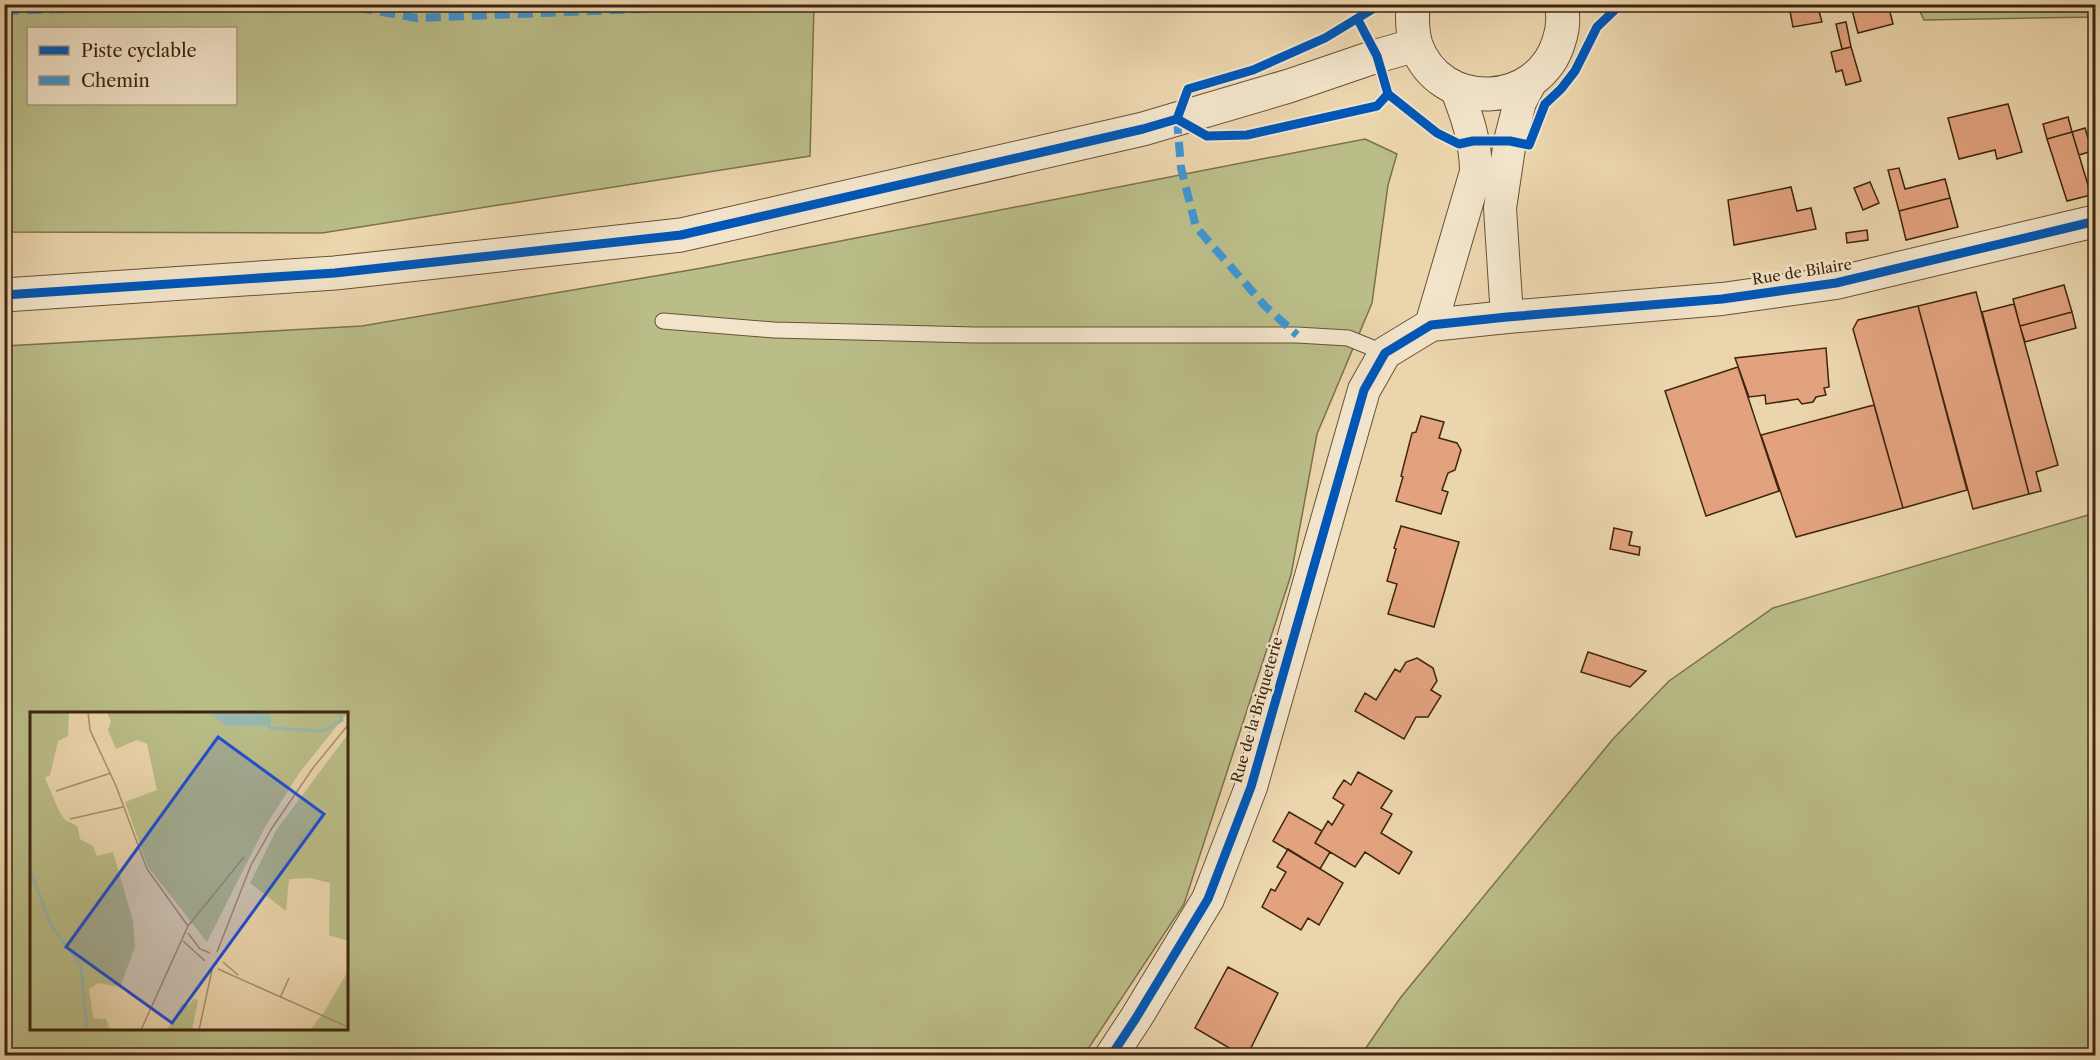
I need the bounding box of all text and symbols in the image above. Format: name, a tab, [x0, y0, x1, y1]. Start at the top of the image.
legend	[27, 27, 237, 105]
text: Piste cyclable	[81, 40, 197, 62]
text: Chemin	[81, 70, 150, 92]
street label: Rue de Bilaire	[1751, 254, 1853, 289]
street label: Rue de la Briqueterie	[1227, 635, 1287, 785]
inset map	[30, 712, 348, 1030]

